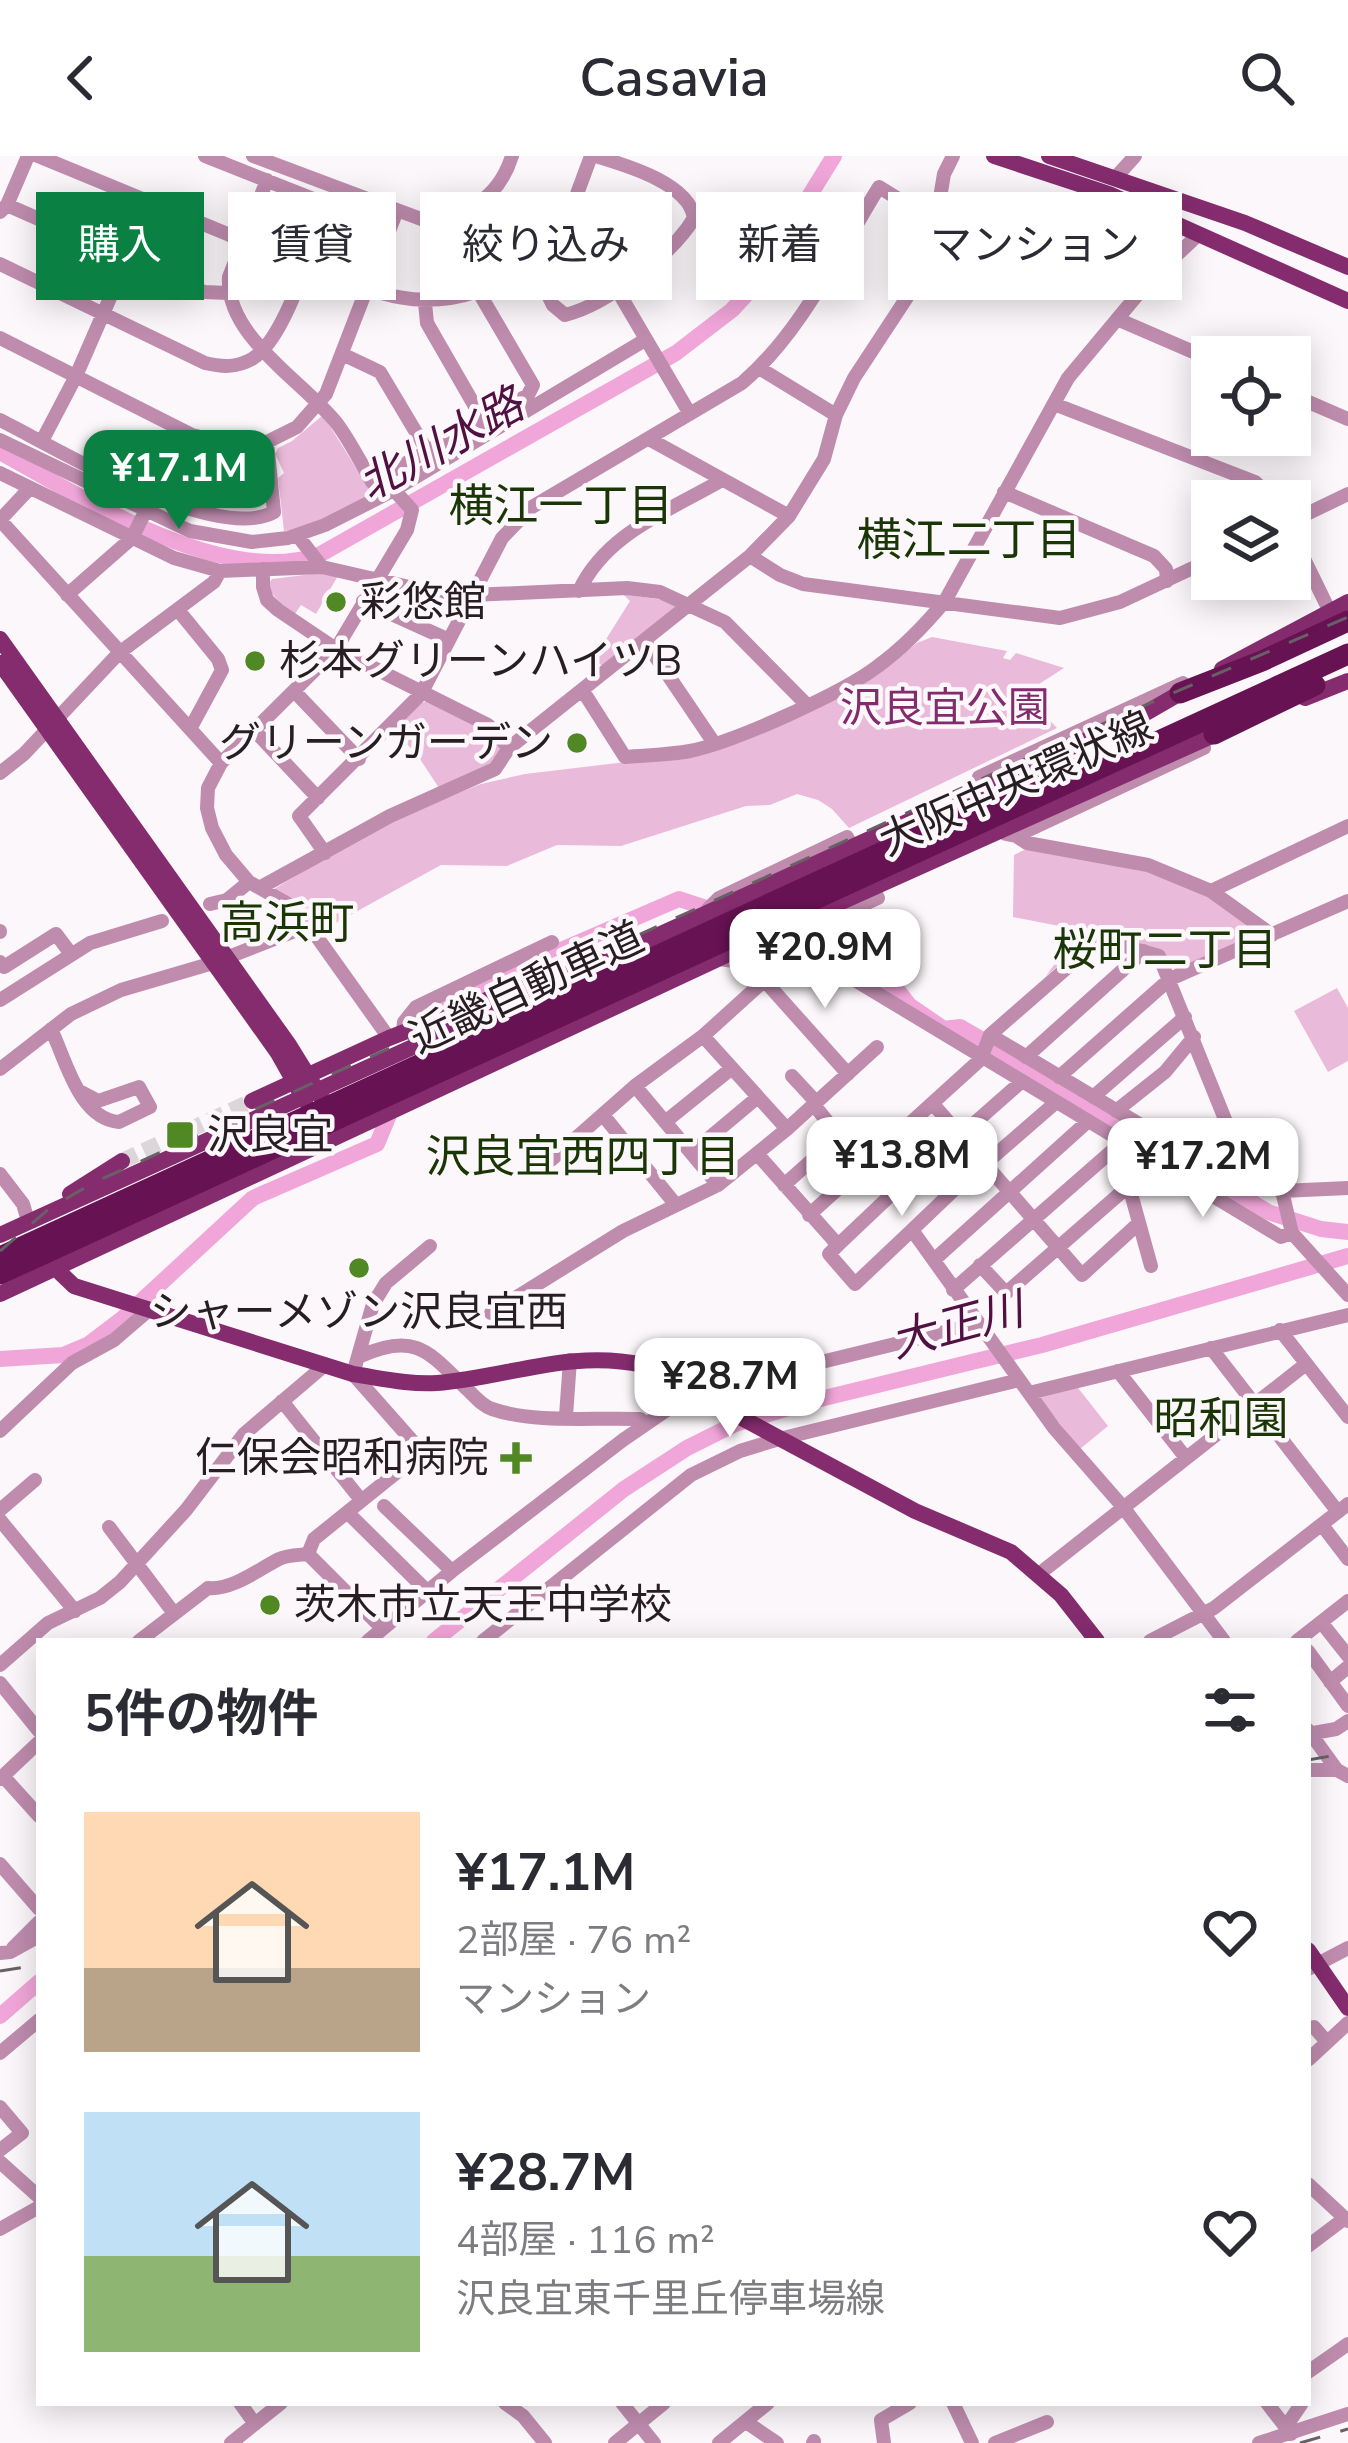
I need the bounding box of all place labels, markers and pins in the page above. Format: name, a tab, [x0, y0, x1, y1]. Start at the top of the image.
pin: ¥17.1M	[81, 430, 277, 532]
place label: 彩悠館	[360, 574, 486, 631]
marker: 彩悠館	[323, 589, 349, 615]
place label: 杉本グリーンハイツB	[279, 633, 682, 690]
marker: 杉本グリーンハイツB	[242, 648, 268, 674]
place label: グリーンガーデン	[219, 715, 553, 772]
marker: グリーンガーデン	[564, 730, 590, 756]
pin: ¥20.9M	[727, 909, 923, 1011]
place label: 沢良宜	[207, 1107, 333, 1164]
pin: ¥13.8M	[804, 1117, 1000, 1219]
pin: ¥17.2M	[1105, 1118, 1301, 1220]
marker: 沢良宜	[164, 1119, 196, 1151]
marker: シャーメゾン沢良宜西	[346, 1255, 372, 1281]
place label: シャーメゾン沢良宜西	[150, 1284, 568, 1341]
pin: ¥28.7M	[632, 1338, 828, 1440]
place label: 仁保会昭和病院	[195, 1430, 489, 1487]
marker: 仁保会昭和病院	[500, 1442, 532, 1474]
place label: 茨木市立天王中学校	[294, 1577, 672, 1634]
marker: 茨木市立天王中学校	[257, 1592, 283, 1618]

